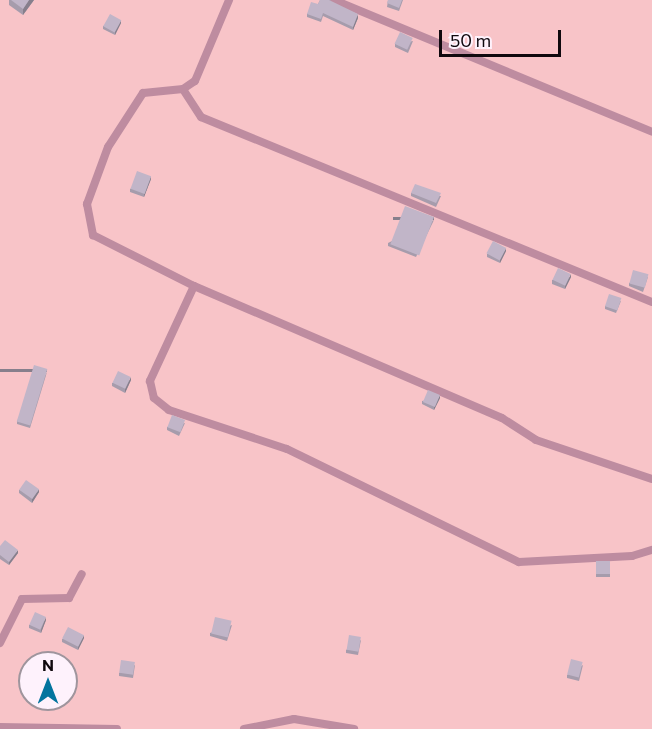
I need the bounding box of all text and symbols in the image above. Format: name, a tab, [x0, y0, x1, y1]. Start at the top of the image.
scale bar	[442, 18, 564, 56]
text: 50 m	[450, 29, 491, 51]
north arrow	[18, 651, 78, 711]
text: N	[42, 655, 54, 674]

